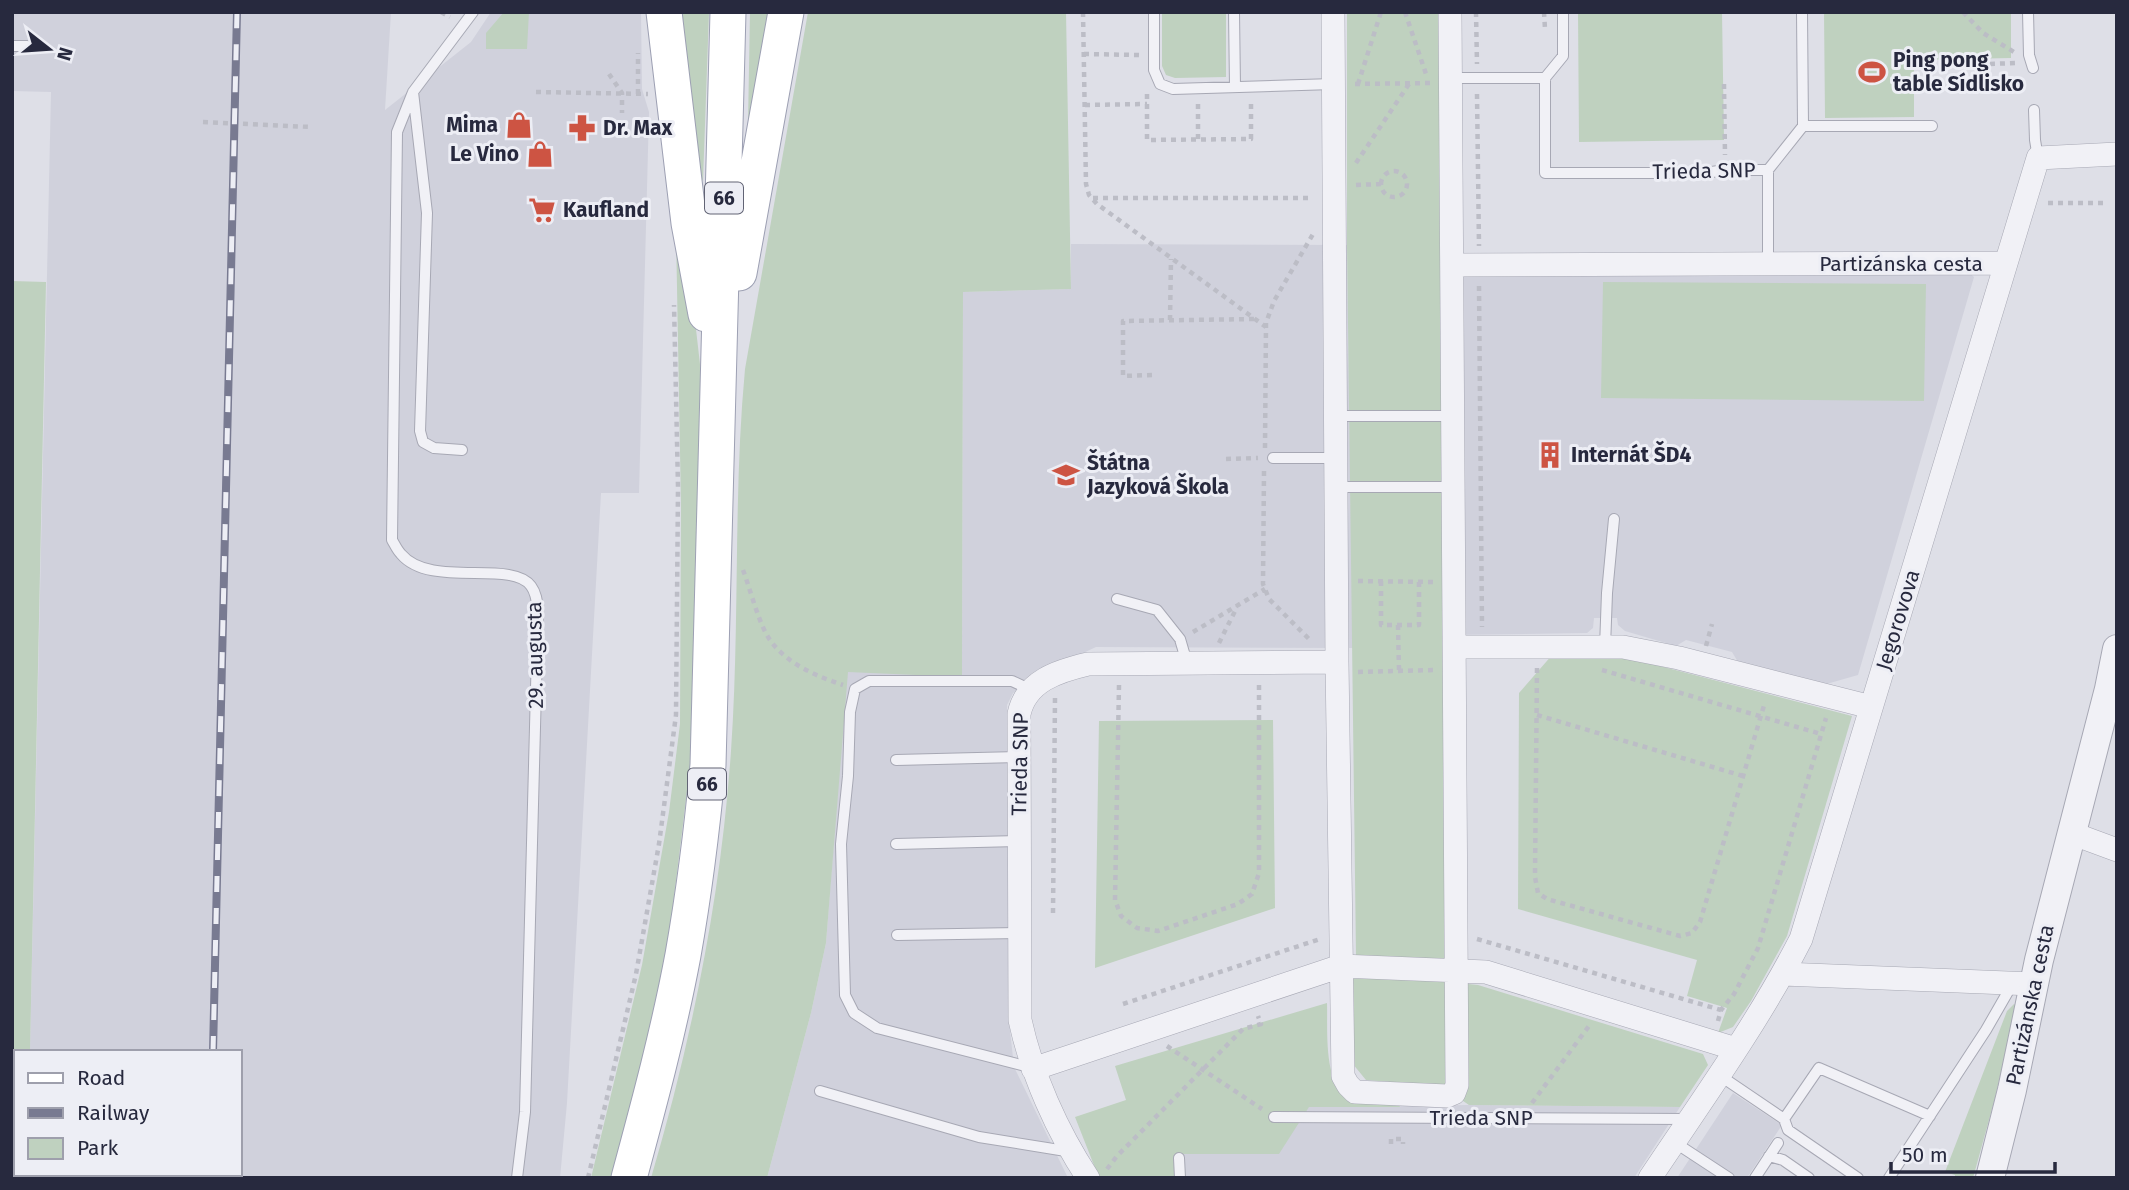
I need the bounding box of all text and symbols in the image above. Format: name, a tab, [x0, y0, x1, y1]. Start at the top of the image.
north arrow	[14, 14, 84, 84]
text: N	[52, 44, 78, 63]
place label: Ping pong table Sídlisko	[1893, 47, 2024, 97]
sports icon: Ping pong table Sídlisko	[1857, 57, 1887, 87]
shop icon: Mima	[504, 110, 534, 140]
place label: Mima	[446, 112, 498, 138]
pharmacy icon: Dr. Max	[567, 113, 597, 143]
place label: Dr. Max	[603, 115, 672, 141]
shop icon: Le Vino	[525, 139, 555, 169]
place label: Le Vino	[450, 141, 519, 167]
street label: Trieda SNP	[1652, 157, 1756, 185]
road number: 66	[705, 182, 743, 214]
supermarket icon: Kaufland	[527, 195, 557, 225]
place label: Kaufland	[563, 197, 649, 223]
street label: Partizánska cesta	[1819, 251, 1983, 277]
building icon: Internát ŠD4	[1535, 440, 1565, 470]
place label: Internát ŠD4	[1571, 440, 1691, 468]
place label: Štátna Jazyková Škola	[1086, 448, 1229, 500]
school or university icon: Štátna Jazyková Škola	[1051, 460, 1081, 490]
street label: Jegorovova	[1870, 566, 1926, 674]
street label: 29. augusta	[521, 601, 549, 709]
street label: Trieda SNP	[1006, 712, 1034, 816]
road number: 66	[688, 768, 726, 800]
street label: Partizánska cesta	[2000, 922, 2060, 1088]
legend	[14, 1050, 242, 1176]
text: Road	[77, 1065, 125, 1091]
text: Railway	[77, 1100, 150, 1126]
street label: Trieda SNP	[1429, 1105, 1533, 1131]
scale bar	[1891, 1130, 2056, 1174]
text: Park	[77, 1135, 119, 1161]
text: 50 m	[1902, 1142, 1948, 1168]

